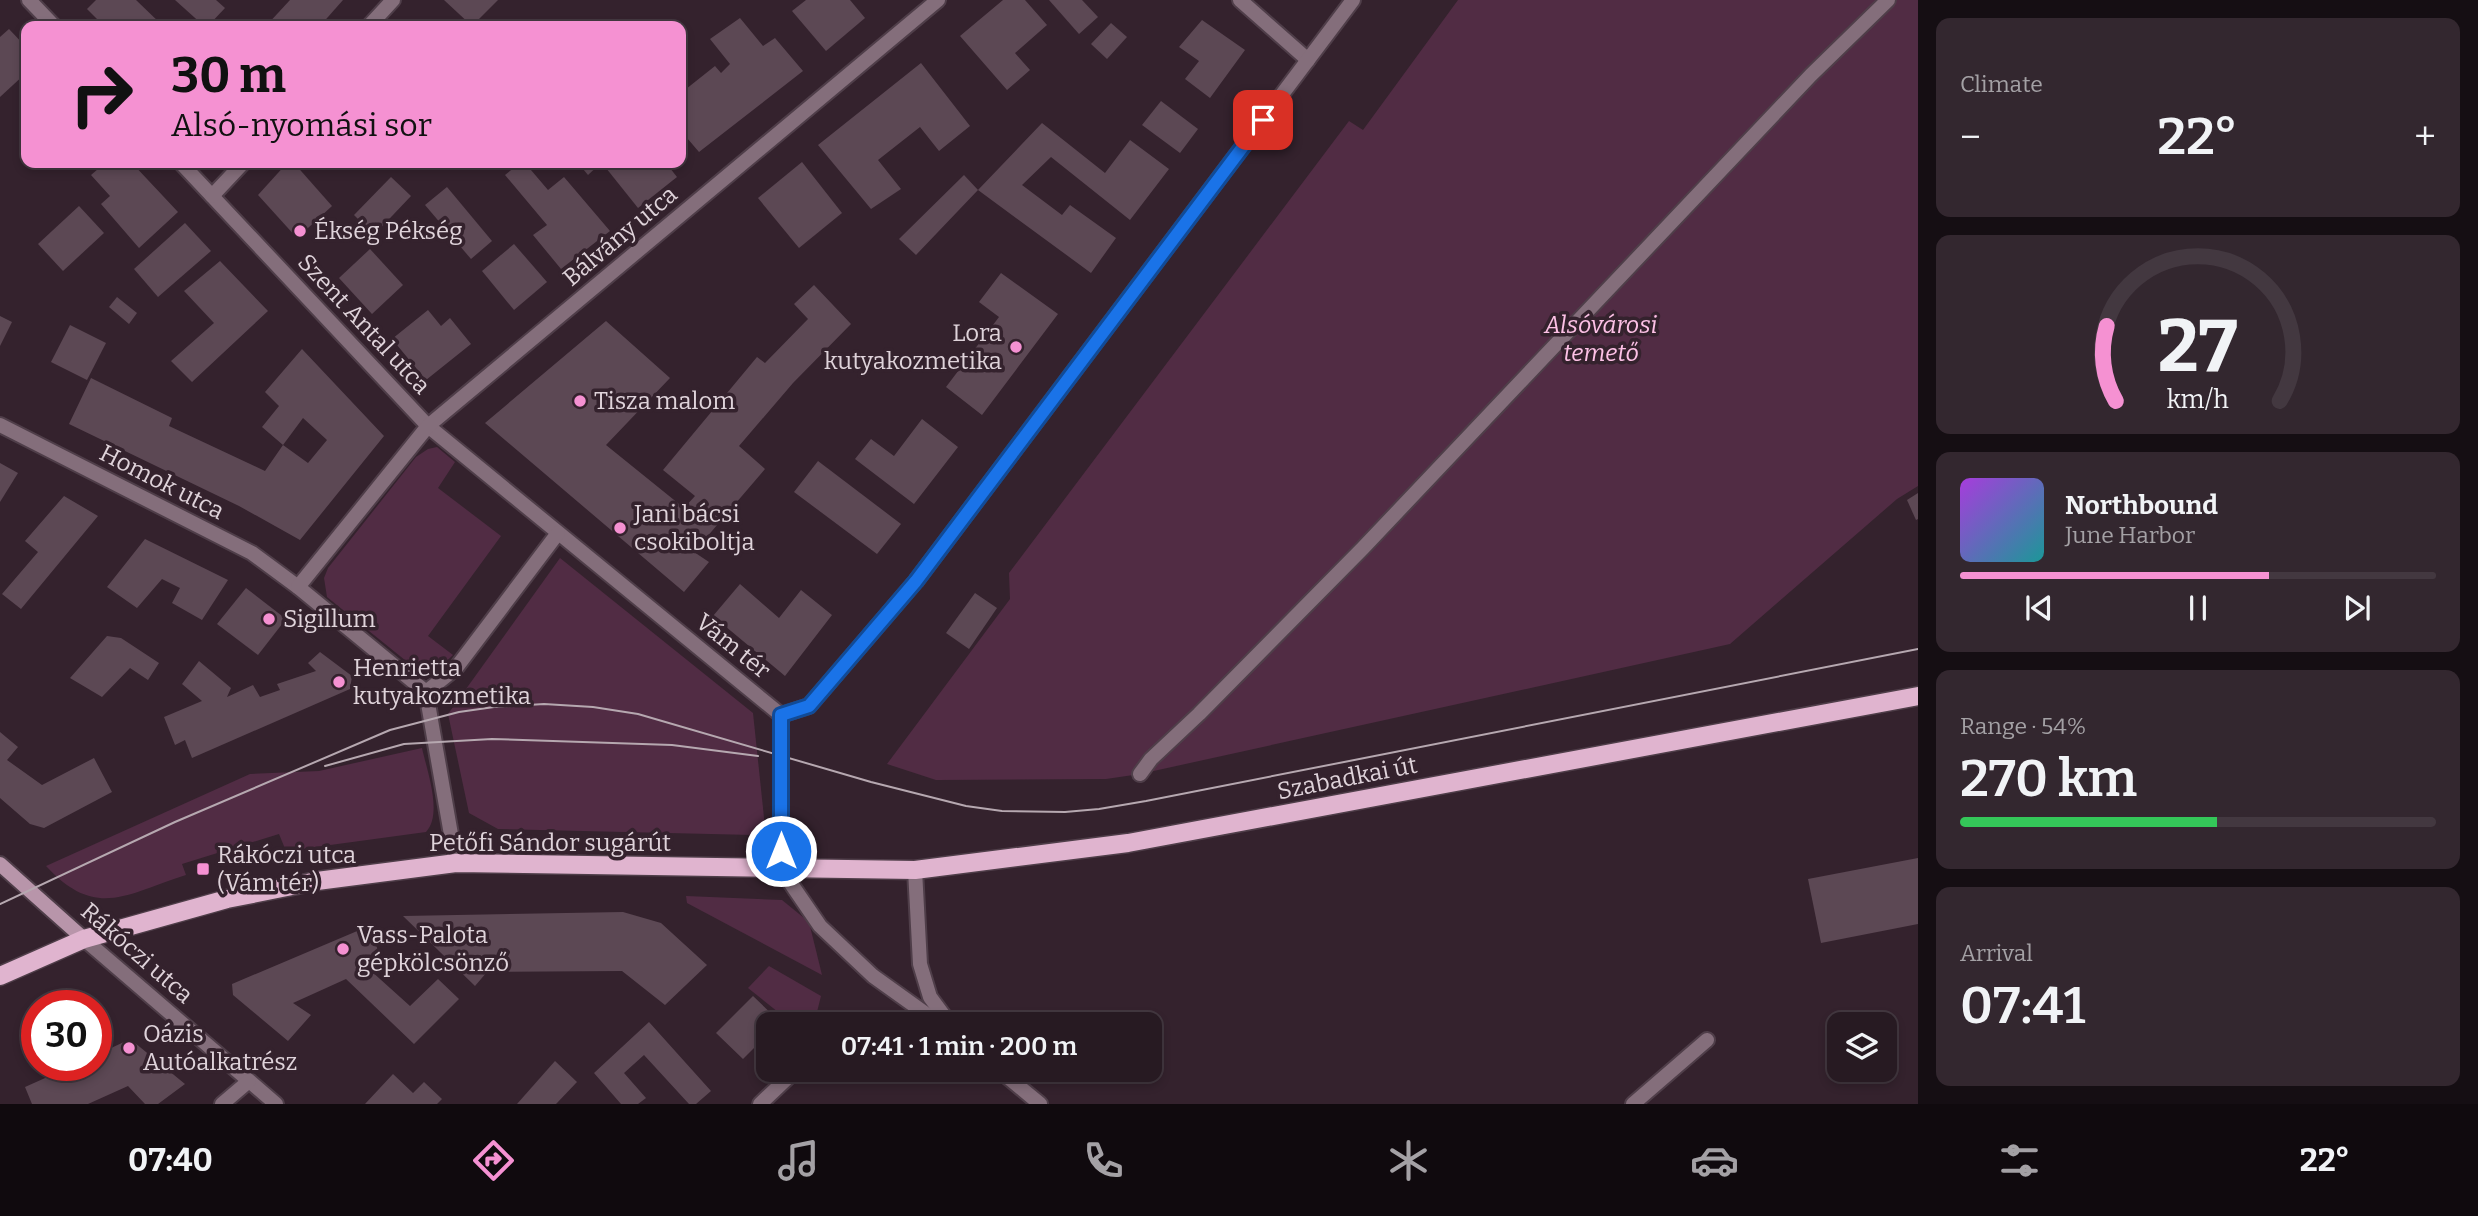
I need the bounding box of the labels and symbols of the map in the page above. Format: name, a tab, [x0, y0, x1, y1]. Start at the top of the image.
pin	[1233, 90, 1293, 150]
street label: Bálvány utca	[557, 180, 683, 292]
place label: Ékség Pékség	[314, 216, 463, 245]
marker: Ékség Pékség	[292, 223, 308, 239]
street label: Szent Antal utca	[292, 248, 436, 400]
park label: Alsóvárosi temető	[1544, 311, 1658, 367]
place label: Lora kutyakozmetika	[824, 319, 1002, 375]
marker: Lora kutyakozmetika	[1008, 339, 1024, 355]
place label: Tisza malom	[594, 387, 735, 415]
marker: Tisza malom	[572, 393, 588, 409]
street label: Homok utca	[95, 439, 229, 525]
place label: Jani bácsi csokiboltja	[633, 500, 755, 556]
marker: Jani bácsi csokiboltja	[612, 520, 628, 536]
place label: Sigillum	[283, 605, 376, 633]
street label: Vám tér	[690, 608, 776, 685]
marker: Sigillum	[261, 611, 277, 627]
place label: Henrietta kutyakozmetika	[353, 654, 531, 710]
marker: Henrietta kutyakozmetika	[331, 674, 347, 690]
street label: Szabadkai út	[1275, 751, 1420, 805]
position arrow	[744, 814, 818, 888]
street label: Petőfi Sándor sugárút	[429, 829, 671, 857]
place label: Rákóczi utca (Vám tér)	[217, 841, 356, 897]
marker: Rákóczi utca (Vám tér)	[195, 861, 211, 877]
street label: Rákóczi utca	[75, 897, 199, 1009]
place label: Vass-Palota gépkölcsönző	[357, 921, 509, 977]
marker: Vass-Palota gépkölcsönző	[335, 941, 351, 957]
speed limit sign: 30	[21, 990, 112, 1081]
place label: Oázis Autóalkatrész	[143, 1020, 297, 1076]
marker: Oázis Autóalkatrész	[121, 1040, 137, 1056]

